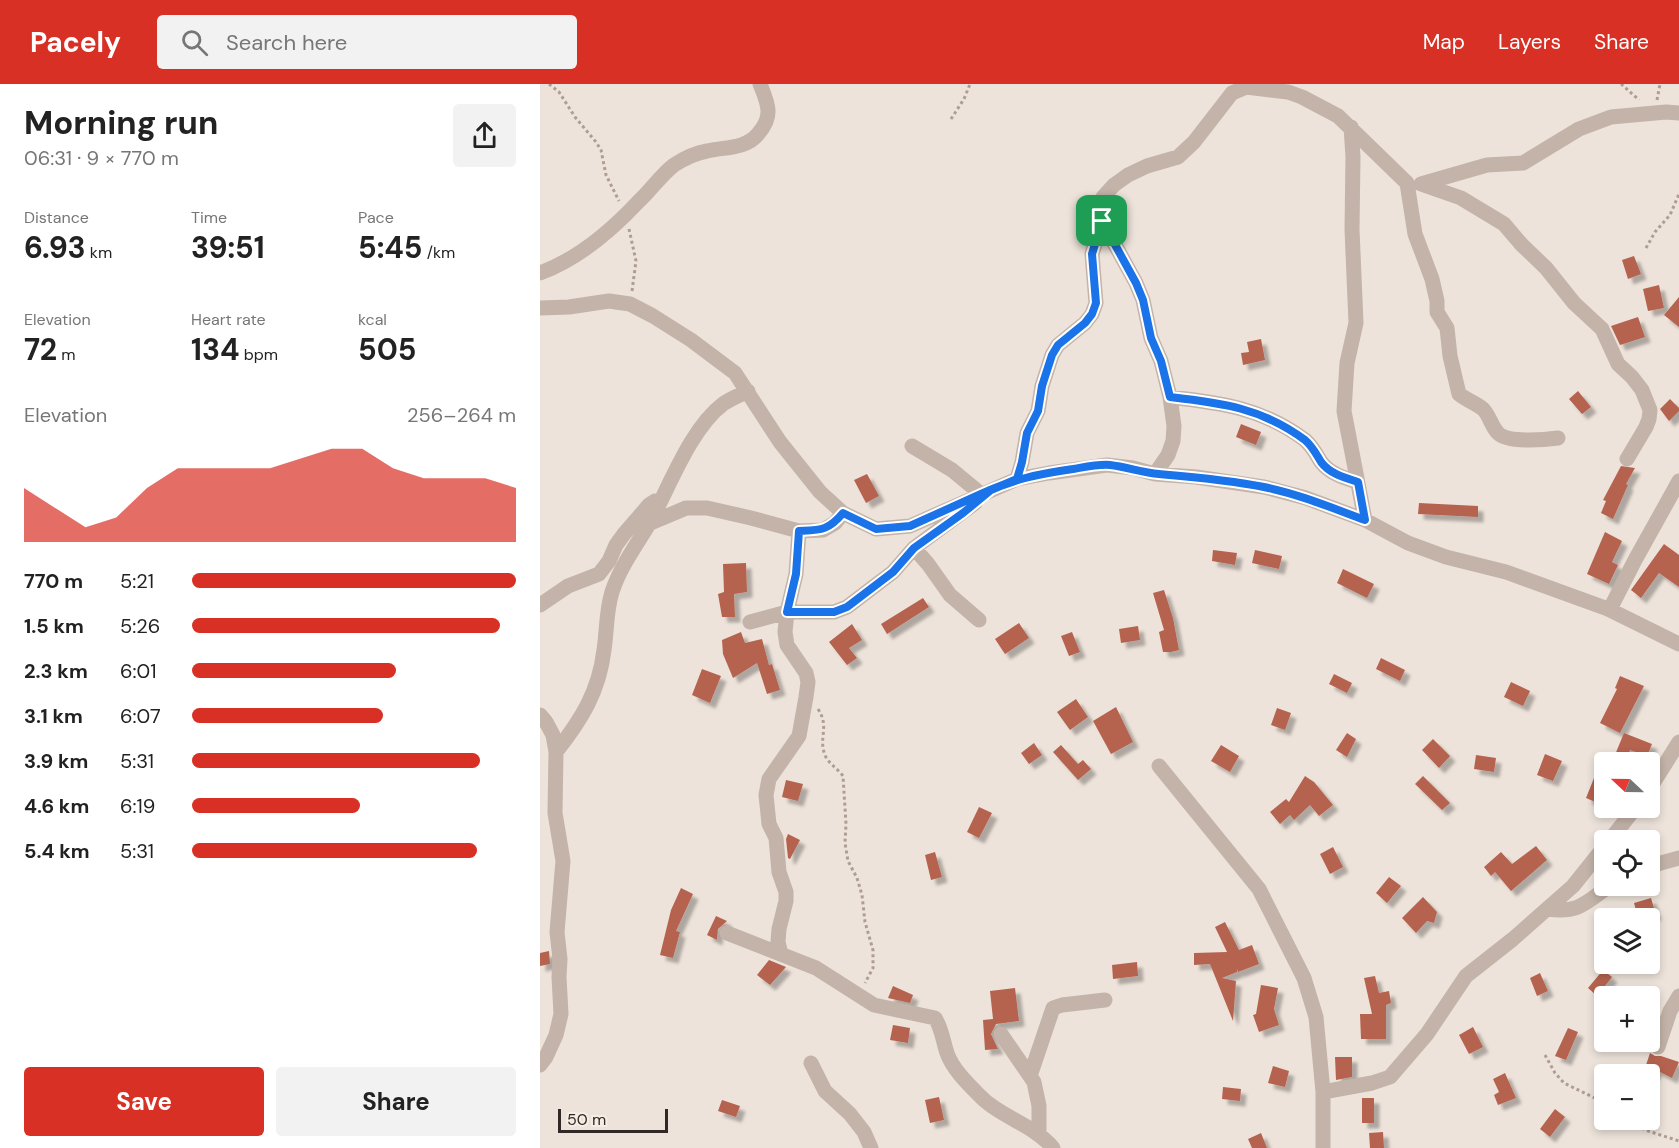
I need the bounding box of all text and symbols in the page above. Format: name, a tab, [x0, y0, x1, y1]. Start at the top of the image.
search box	[157, 15, 577, 69]
text: Pacely	[30, 24, 121, 61]
icon: search	[178, 26, 211, 59]
text: Search here	[226, 28, 347, 57]
text: Map	[1423, 28, 1465, 56]
text: Layers	[1498, 28, 1561, 56]
text: Share	[1594, 28, 1649, 56]
text: Morning run	[24, 101, 218, 144]
button: share	[453, 104, 516, 167]
text: 06:31 · 9 × 770 m	[24, 145, 179, 171]
pin	[1076, 195, 1127, 246]
icon: arrive	[1085, 204, 1118, 237]
text: Distance	[24, 207, 89, 228]
text: Time	[191, 207, 227, 228]
text: Pace	[358, 207, 394, 228]
text: 6.93	[24, 228, 86, 267]
text: 39:51	[191, 228, 265, 267]
text: 5:45	[358, 228, 422, 267]
text: km	[86, 242, 112, 263]
text: /km	[422, 242, 455, 263]
text: Elevation	[24, 309, 91, 330]
text: Heart rate	[191, 309, 266, 330]
text: kcal	[358, 309, 387, 330]
text: 72	[24, 330, 57, 369]
text: 134	[191, 330, 240, 369]
text: 505	[358, 330, 416, 369]
text: m	[57, 344, 76, 365]
text: bpm	[240, 344, 278, 365]
text: Elevation	[24, 402, 107, 428]
text: 256–264 m	[407, 402, 516, 428]
text: 770 m	[24, 568, 83, 594]
text: 5:21	[120, 568, 154, 594]
text: 1.5 km	[24, 613, 84, 639]
text: 5:26	[120, 613, 160, 639]
text: 2.3 km	[24, 658, 88, 684]
text: 6:01	[120, 658, 157, 684]
text: 3.1 km	[24, 703, 83, 729]
text: 6:07	[120, 703, 161, 729]
text: 3.9 km	[24, 748, 88, 774]
text: 5:31	[120, 748, 154, 774]
north arrow	[1594, 752, 1660, 818]
map controls	[1594, 752, 1660, 1130]
text: 4.6 km	[24, 793, 89, 819]
text: 6:19	[120, 793, 155, 819]
button: locate	[1594, 830, 1660, 896]
text: 5.4 km	[24, 838, 90, 864]
text: 5:31	[120, 838, 154, 864]
button: layers	[1594, 908, 1660, 974]
button: +	[1594, 986, 1660, 1052]
button: −	[1594, 1064, 1660, 1130]
button: Save	[24, 1067, 264, 1136]
button: Share	[276, 1067, 516, 1136]
scale bar	[558, 1106, 668, 1134]
text: 50 m	[567, 1109, 606, 1130]

